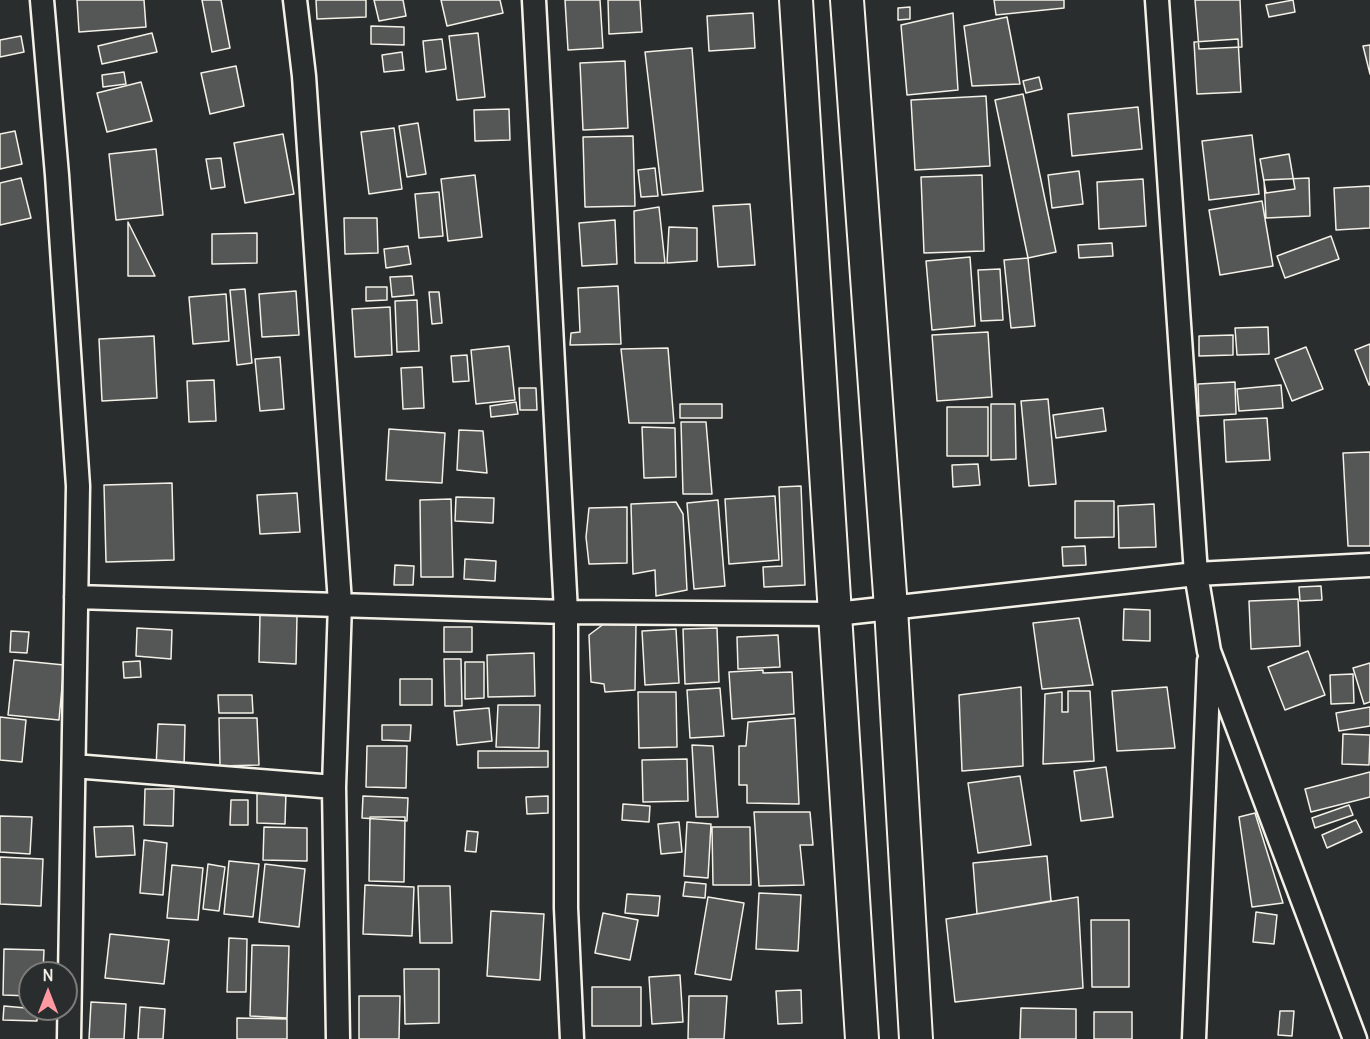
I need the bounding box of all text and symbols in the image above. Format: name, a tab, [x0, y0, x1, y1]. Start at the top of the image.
north arrow	[18, 961, 78, 1021]
text: N	[42, 965, 54, 985]

